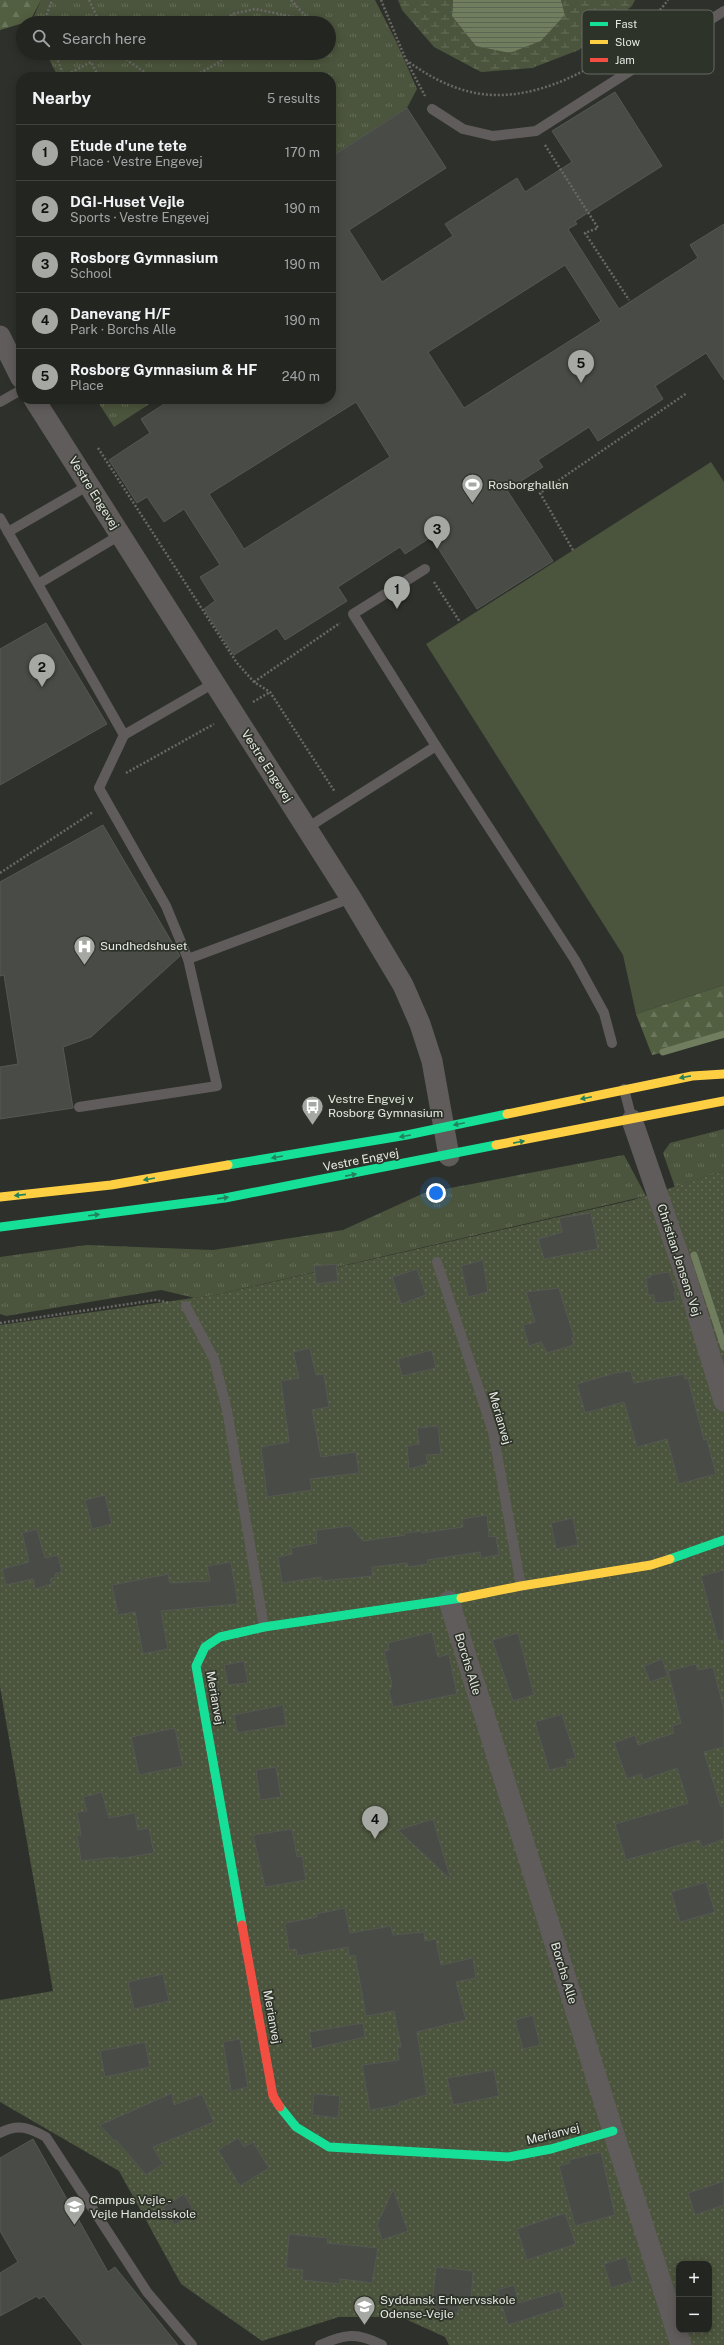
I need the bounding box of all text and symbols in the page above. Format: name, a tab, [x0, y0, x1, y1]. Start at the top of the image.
legend	[582, 10, 714, 74]
search box	[16, 16, 336, 60]
text: Fast	[615, 18, 637, 30]
icon: search	[30, 27, 52, 49]
text: Search here	[62, 30, 146, 47]
text: Slow	[615, 36, 641, 48]
text: Jam	[615, 54, 635, 66]
text: Nearby	[32, 88, 91, 108]
text: 5 results	[267, 91, 320, 106]
text: Etude d'une tete	[70, 137, 187, 154]
text: 1	[42, 145, 48, 160]
text: 170 m	[285, 145, 320, 160]
text: Place · Vestre Engevej	[70, 154, 203, 169]
text: DGI-Huset Vejle	[70, 193, 185, 210]
text: 2	[41, 201, 49, 216]
text: 190 m	[284, 201, 320, 216]
text: Sports · Vestre Engevej	[70, 210, 209, 225]
text: Rosborg Gymnasium	[70, 249, 218, 266]
text: 3	[41, 257, 49, 272]
text: 190 m	[284, 257, 320, 272]
text: School	[70, 266, 112, 281]
text: Danevang H/F	[70, 305, 171, 322]
text: 4	[41, 313, 49, 328]
text: 190 m	[284, 313, 320, 328]
text: Park · Borchs Alle	[70, 322, 176, 337]
pin: 5	[568, 350, 594, 383]
text: Rosborg Gymnasium & HF	[70, 361, 257, 378]
text: 5	[41, 369, 49, 384]
text: 240 m	[282, 369, 320, 384]
text: Place	[70, 378, 104, 393]
street label: Vestre Engevej	[66, 454, 122, 532]
sports icon: Rosborghallen	[459, 472, 485, 505]
place label: Rosborghallen	[488, 478, 569, 492]
pin: 3	[424, 516, 450, 549]
pin: 1	[384, 576, 410, 609]
pin: 2	[29, 654, 55, 687]
street label: Vestre Engevej	[238, 727, 296, 805]
hospital icon: Sundhedshuset	[72, 933, 98, 966]
place label: Sundhedshuset	[100, 939, 188, 953]
one-way arrow	[679, 1074, 691, 1080]
place label: Vestre Engvej v Rosborg Gymnasium	[328, 1092, 443, 1120]
bus stop icon: Vestre Engvej v Rosborg Gymnasium	[299, 1093, 325, 1126]
one-way arrow	[580, 1095, 592, 1101]
one-way arrow	[453, 1122, 465, 1128]
one-way arrow	[399, 1133, 411, 1139]
one-way arrow	[513, 1139, 525, 1145]
street label: Vestre Engvej	[322, 1146, 400, 1174]
one-way arrow	[271, 1154, 283, 1160]
one-way arrow	[345, 1171, 357, 1177]
one-way arrow	[143, 1176, 155, 1182]
your location	[426, 1183, 446, 1203]
one-way arrow	[14, 1192, 26, 1198]
one-way arrow	[217, 1195, 229, 1201]
street label: Christian Jensens Vej	[654, 1202, 704, 1318]
one-way arrow	[88, 1211, 100, 1218]
street label: Merianvej	[486, 1390, 514, 1446]
street label: Borchs Alle	[452, 1631, 484, 1697]
street label: Merianvej	[203, 1670, 227, 1726]
pin: 4	[362, 1806, 388, 1839]
street label: Borchs Alle	[548, 1940, 580, 2006]
street label: Merianvej	[260, 1989, 284, 2045]
street label: Merianvej	[525, 2121, 581, 2147]
place label: Campus Vejle - Vejle Handelsskole	[90, 2193, 196, 2221]
school or university icon: Campus Vejle - Vejle Handelsskole	[62, 2194, 88, 2227]
map controls	[676, 2261, 712, 2333]
button: +	[676, 2261, 712, 2297]
place label: Syddansk Erhvervsskole Odense-Vejle	[380, 2293, 516, 2321]
school or university icon: Syddansk Erhvervsskole Odense-Vejle	[352, 2294, 378, 2327]
button: −	[676, 2297, 712, 2333]

